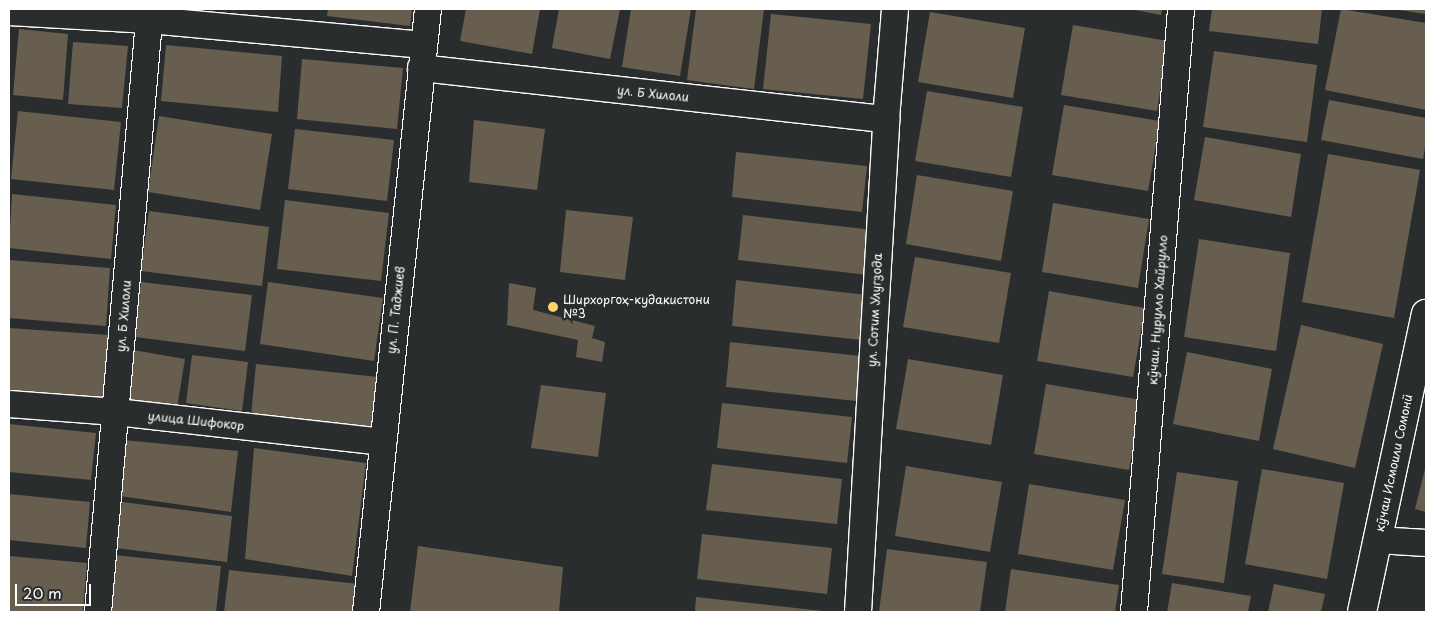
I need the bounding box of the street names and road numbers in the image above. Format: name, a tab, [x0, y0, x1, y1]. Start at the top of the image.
street label: ул. Б Хилоли	[616, 83, 690, 105]
street label: кӯчаи. Нурулло Хайрулло	[1146, 234, 1170, 386]
street label: ул. Сотим Улугзода	[865, 253, 885, 367]
street label: ул. П. Таджиев	[384, 265, 408, 355]
street label: ул. Б Хилоли	[114, 279, 134, 353]
street label: кӯчаи Исмоили Сомонӣ	[1372, 392, 1416, 534]
street label: улица Шифокор	[147, 409, 245, 433]

